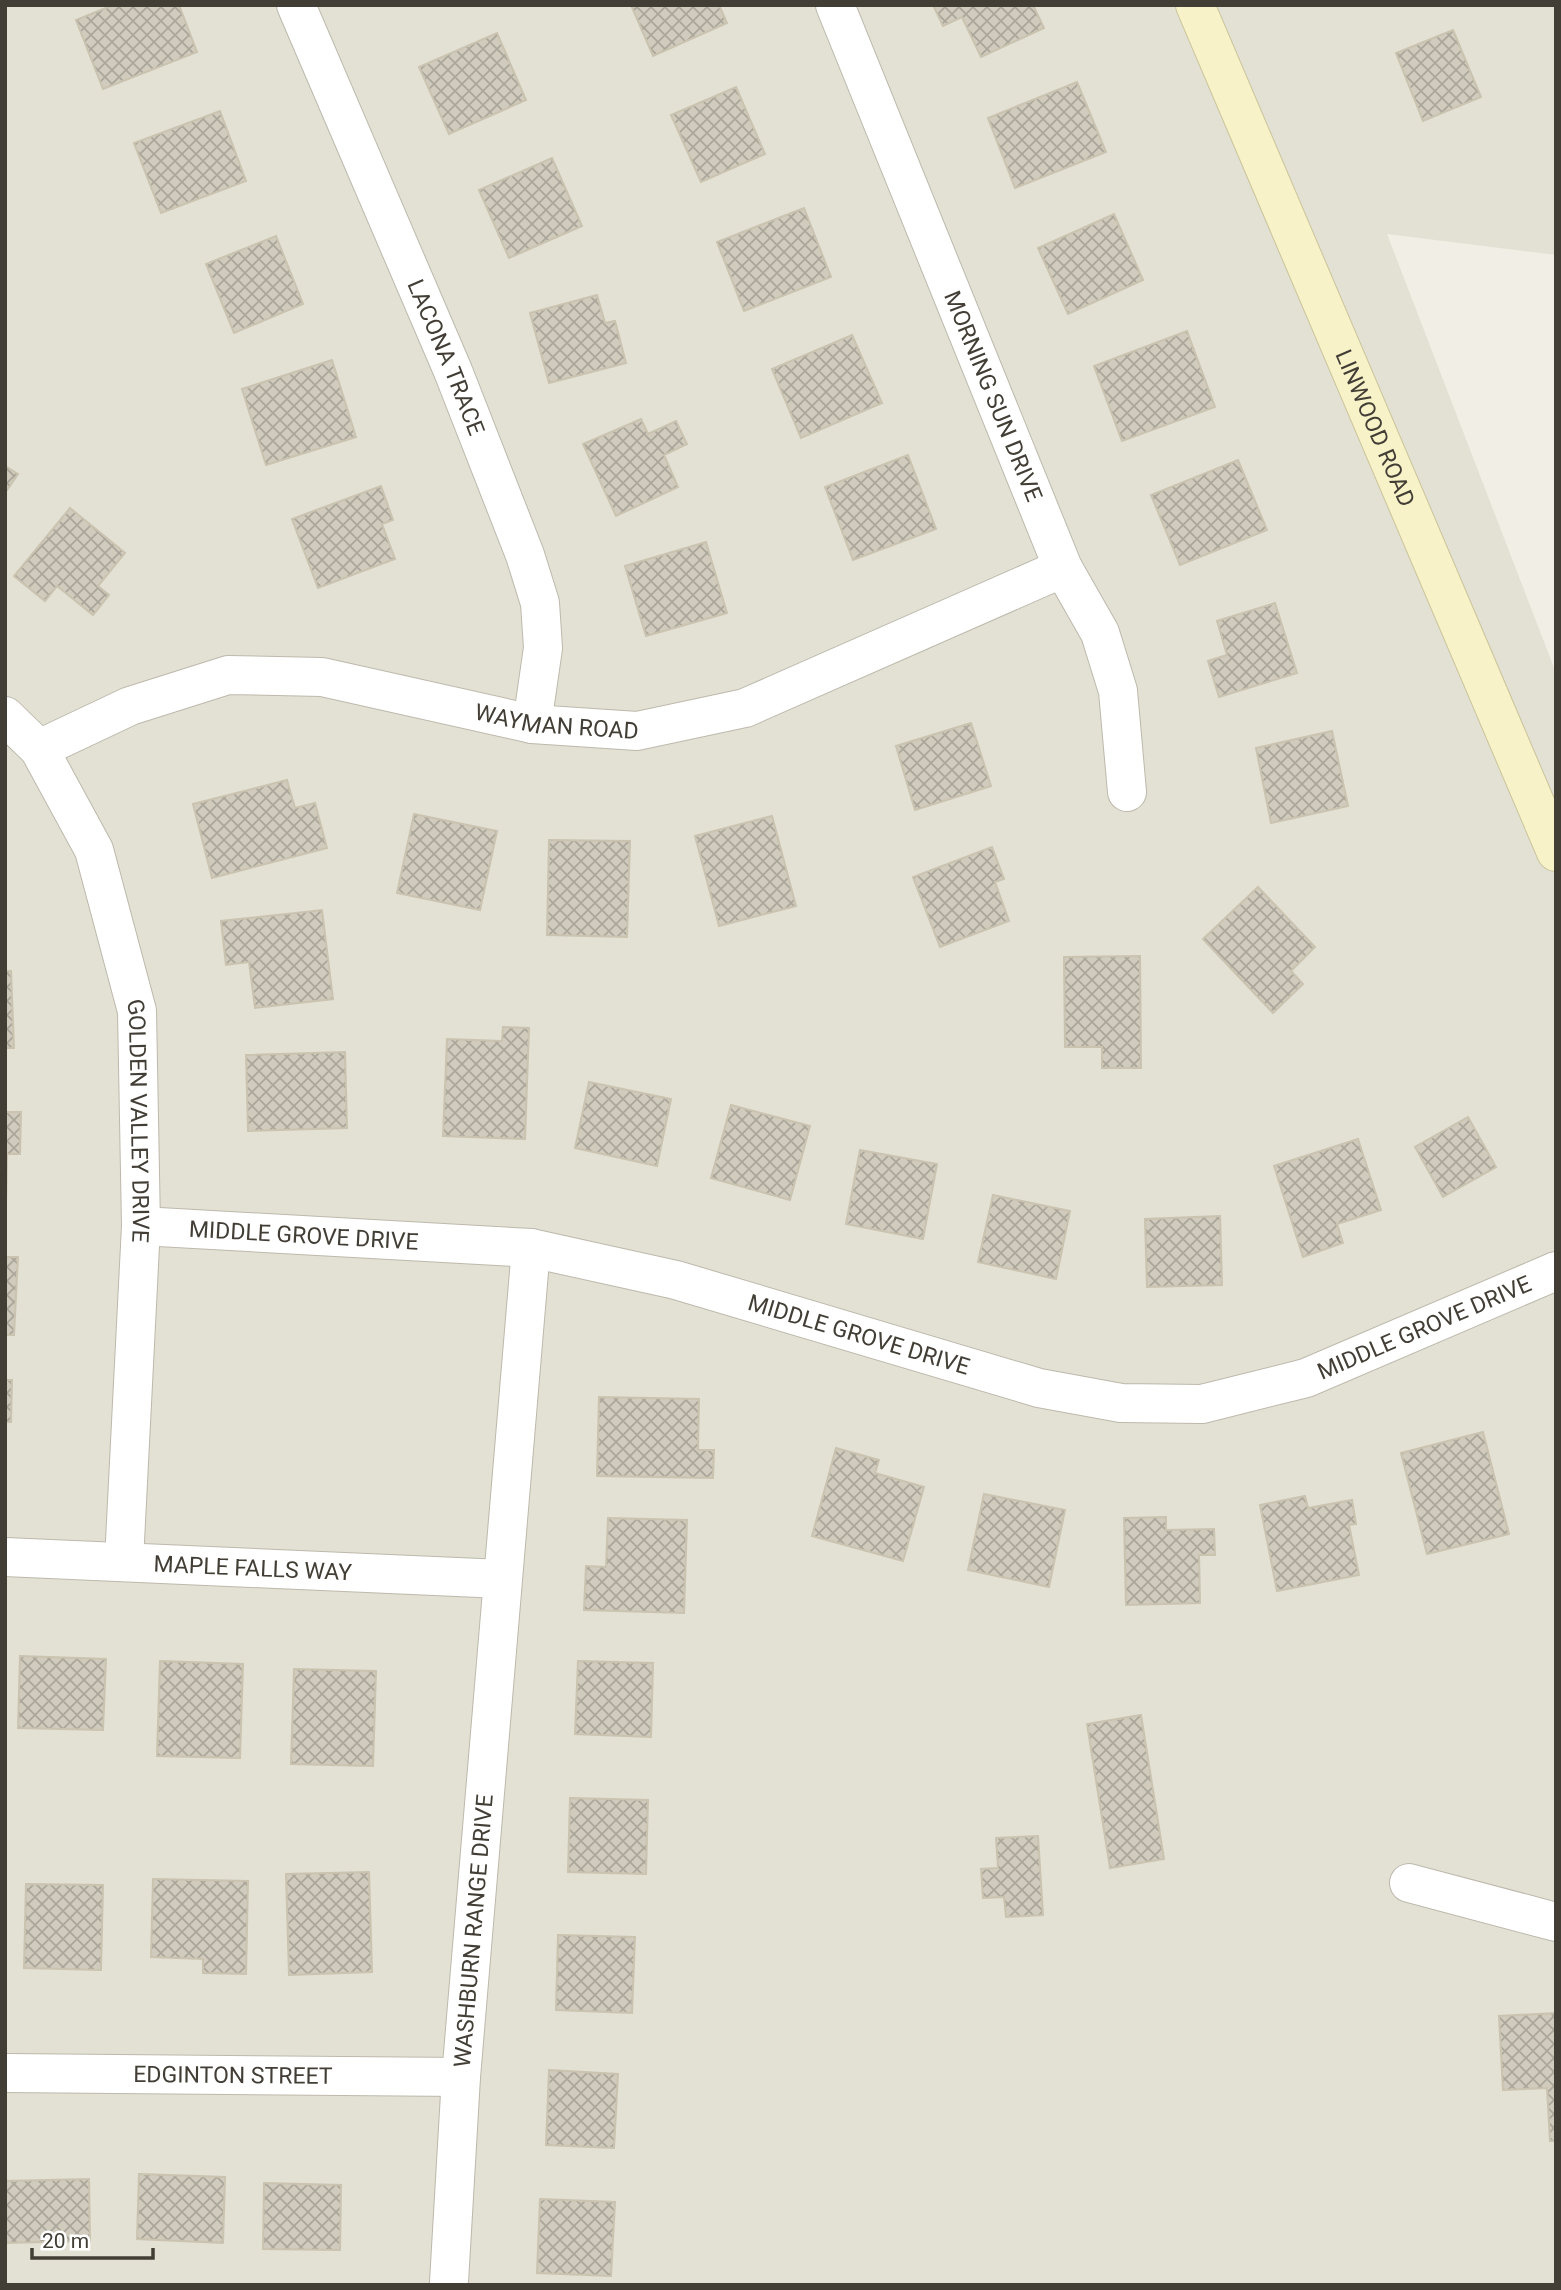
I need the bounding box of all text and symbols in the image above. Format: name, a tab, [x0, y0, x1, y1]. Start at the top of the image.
street label: LACONA TRACE	[402, 275, 490, 439]
street label: MORNING SUN DRIVE	[939, 287, 1048, 505]
street label: LINWOOD ROAD	[1330, 346, 1421, 511]
street label: WAYMAN ROAD	[472, 698, 640, 745]
street label: GOLDEN VALLEY DRIVE	[121, 996, 155, 1243]
street label: MIDDLE GROVE DRIVE	[188, 1215, 419, 1255]
street label: MIDDLE GROVE DRIVE	[1313, 1270, 1535, 1385]
street label: MIDDLE GROVE DRIVE	[745, 1289, 973, 1380]
street label: MAPLE FALLS WAY	[153, 1550, 353, 1586]
street label: WASHBURN RANGE DRIVE	[448, 1793, 498, 2069]
street label: EDGINTON STREET	[133, 2061, 333, 2089]
scale bar	[32, 2216, 152, 2260]
text: 20 m	[42, 2229, 89, 2253]

